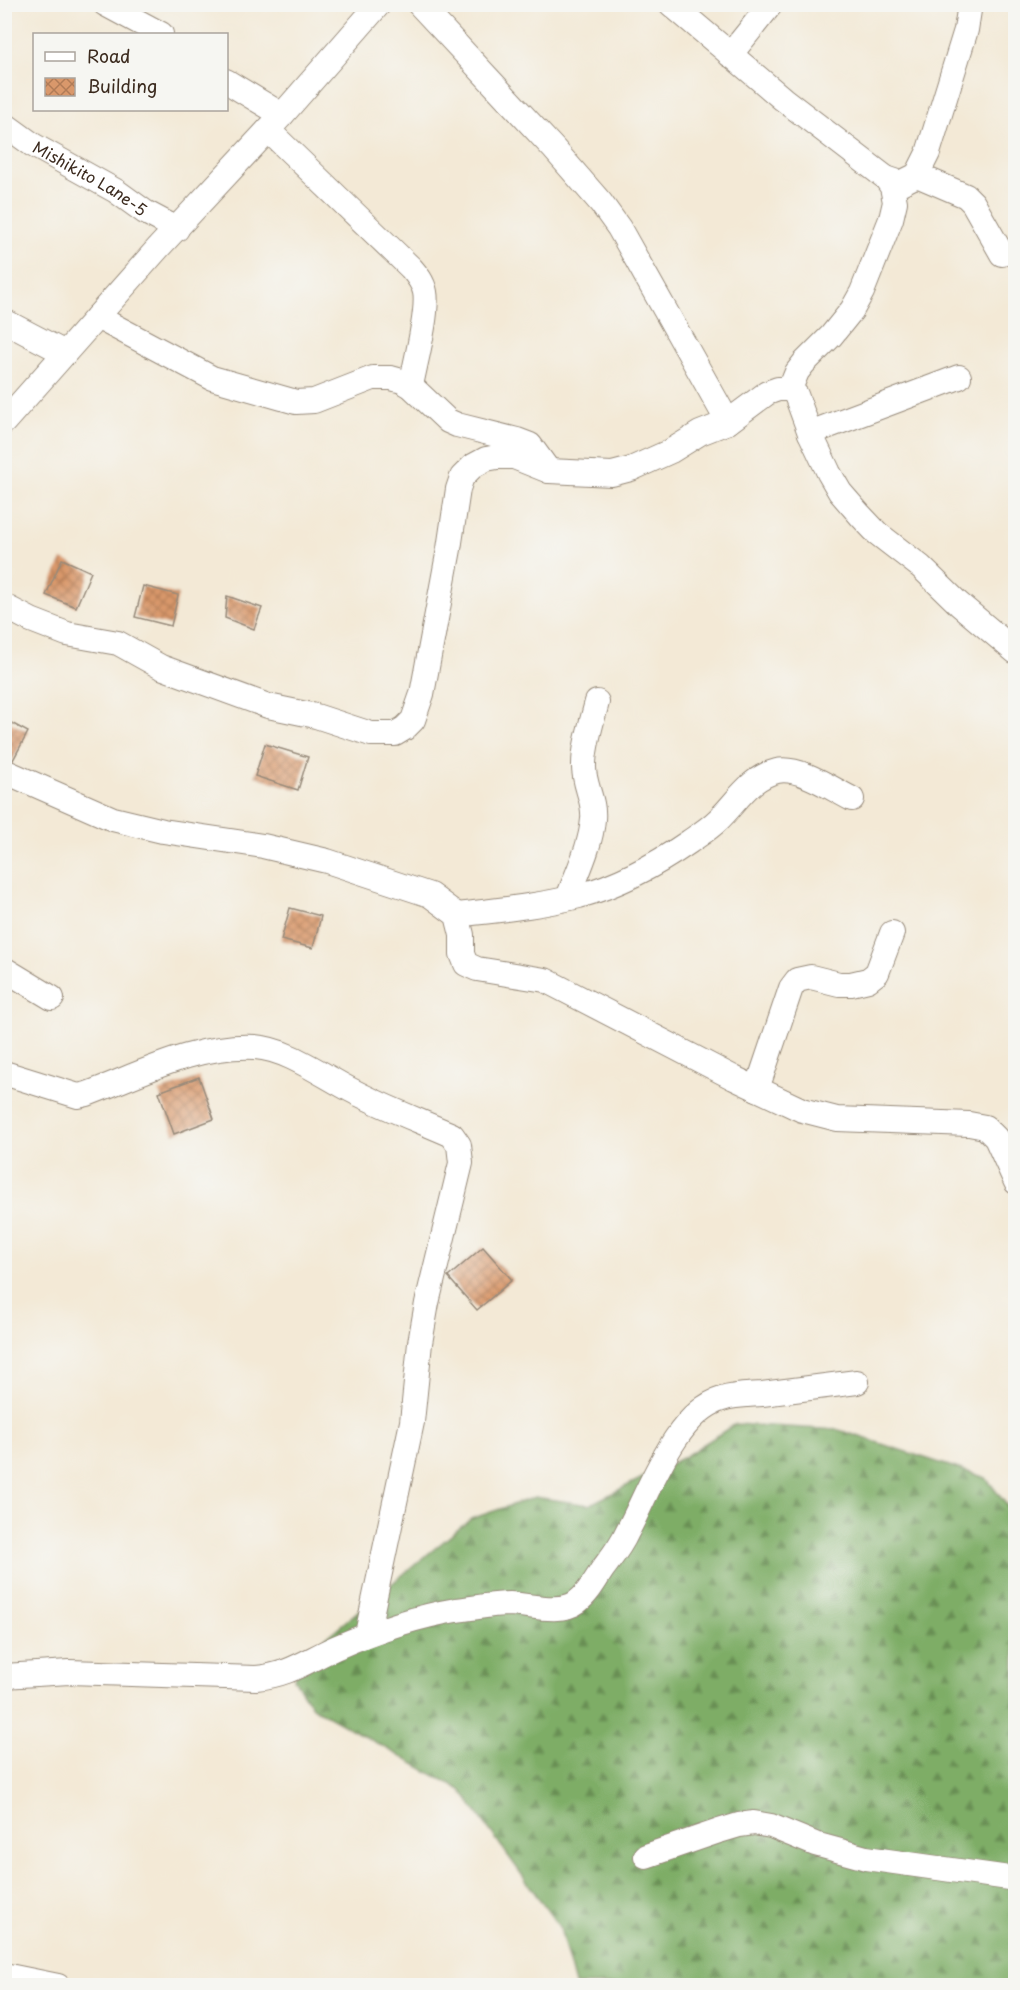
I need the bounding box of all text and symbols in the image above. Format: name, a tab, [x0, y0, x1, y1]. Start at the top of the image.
legend	[33, 33, 228, 111]
text: Road	[87, 42, 131, 69]
text: Building	[87, 72, 157, 99]
street label: Mishikito Lane-5	[29, 134, 153, 221]

